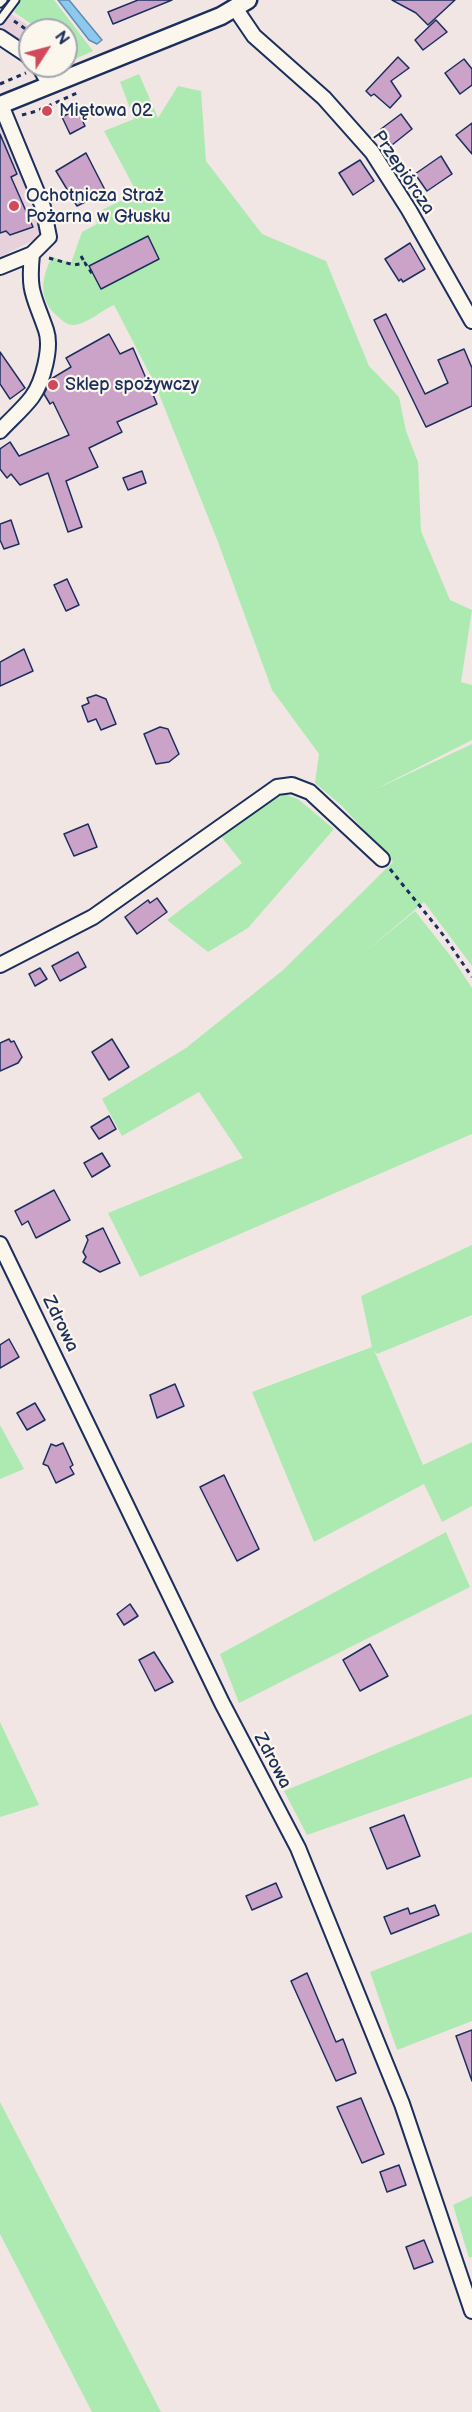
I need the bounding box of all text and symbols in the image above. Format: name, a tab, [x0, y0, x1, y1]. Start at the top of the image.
north arrow	[18, 18, 78, 78]
text: N	[50, 28, 73, 49]
place label: Miętowa 02	[59, 100, 153, 122]
marker: Miętowa 02	[40, 104, 54, 118]
street label: Przepiórcza	[367, 127, 439, 219]
place label: Ochotnicza Straż Pożarna w Głusku	[26, 185, 171, 228]
marker: Ochotnicza Straż Pożarna w Głusku	[7, 199, 21, 213]
place label: Sklep spożywczy	[65, 374, 199, 396]
marker: Sklep spożywczy	[46, 378, 60, 392]
street label: Zdrowa	[37, 1292, 83, 1356]
street label: Zdrowa	[248, 1730, 296, 1792]

